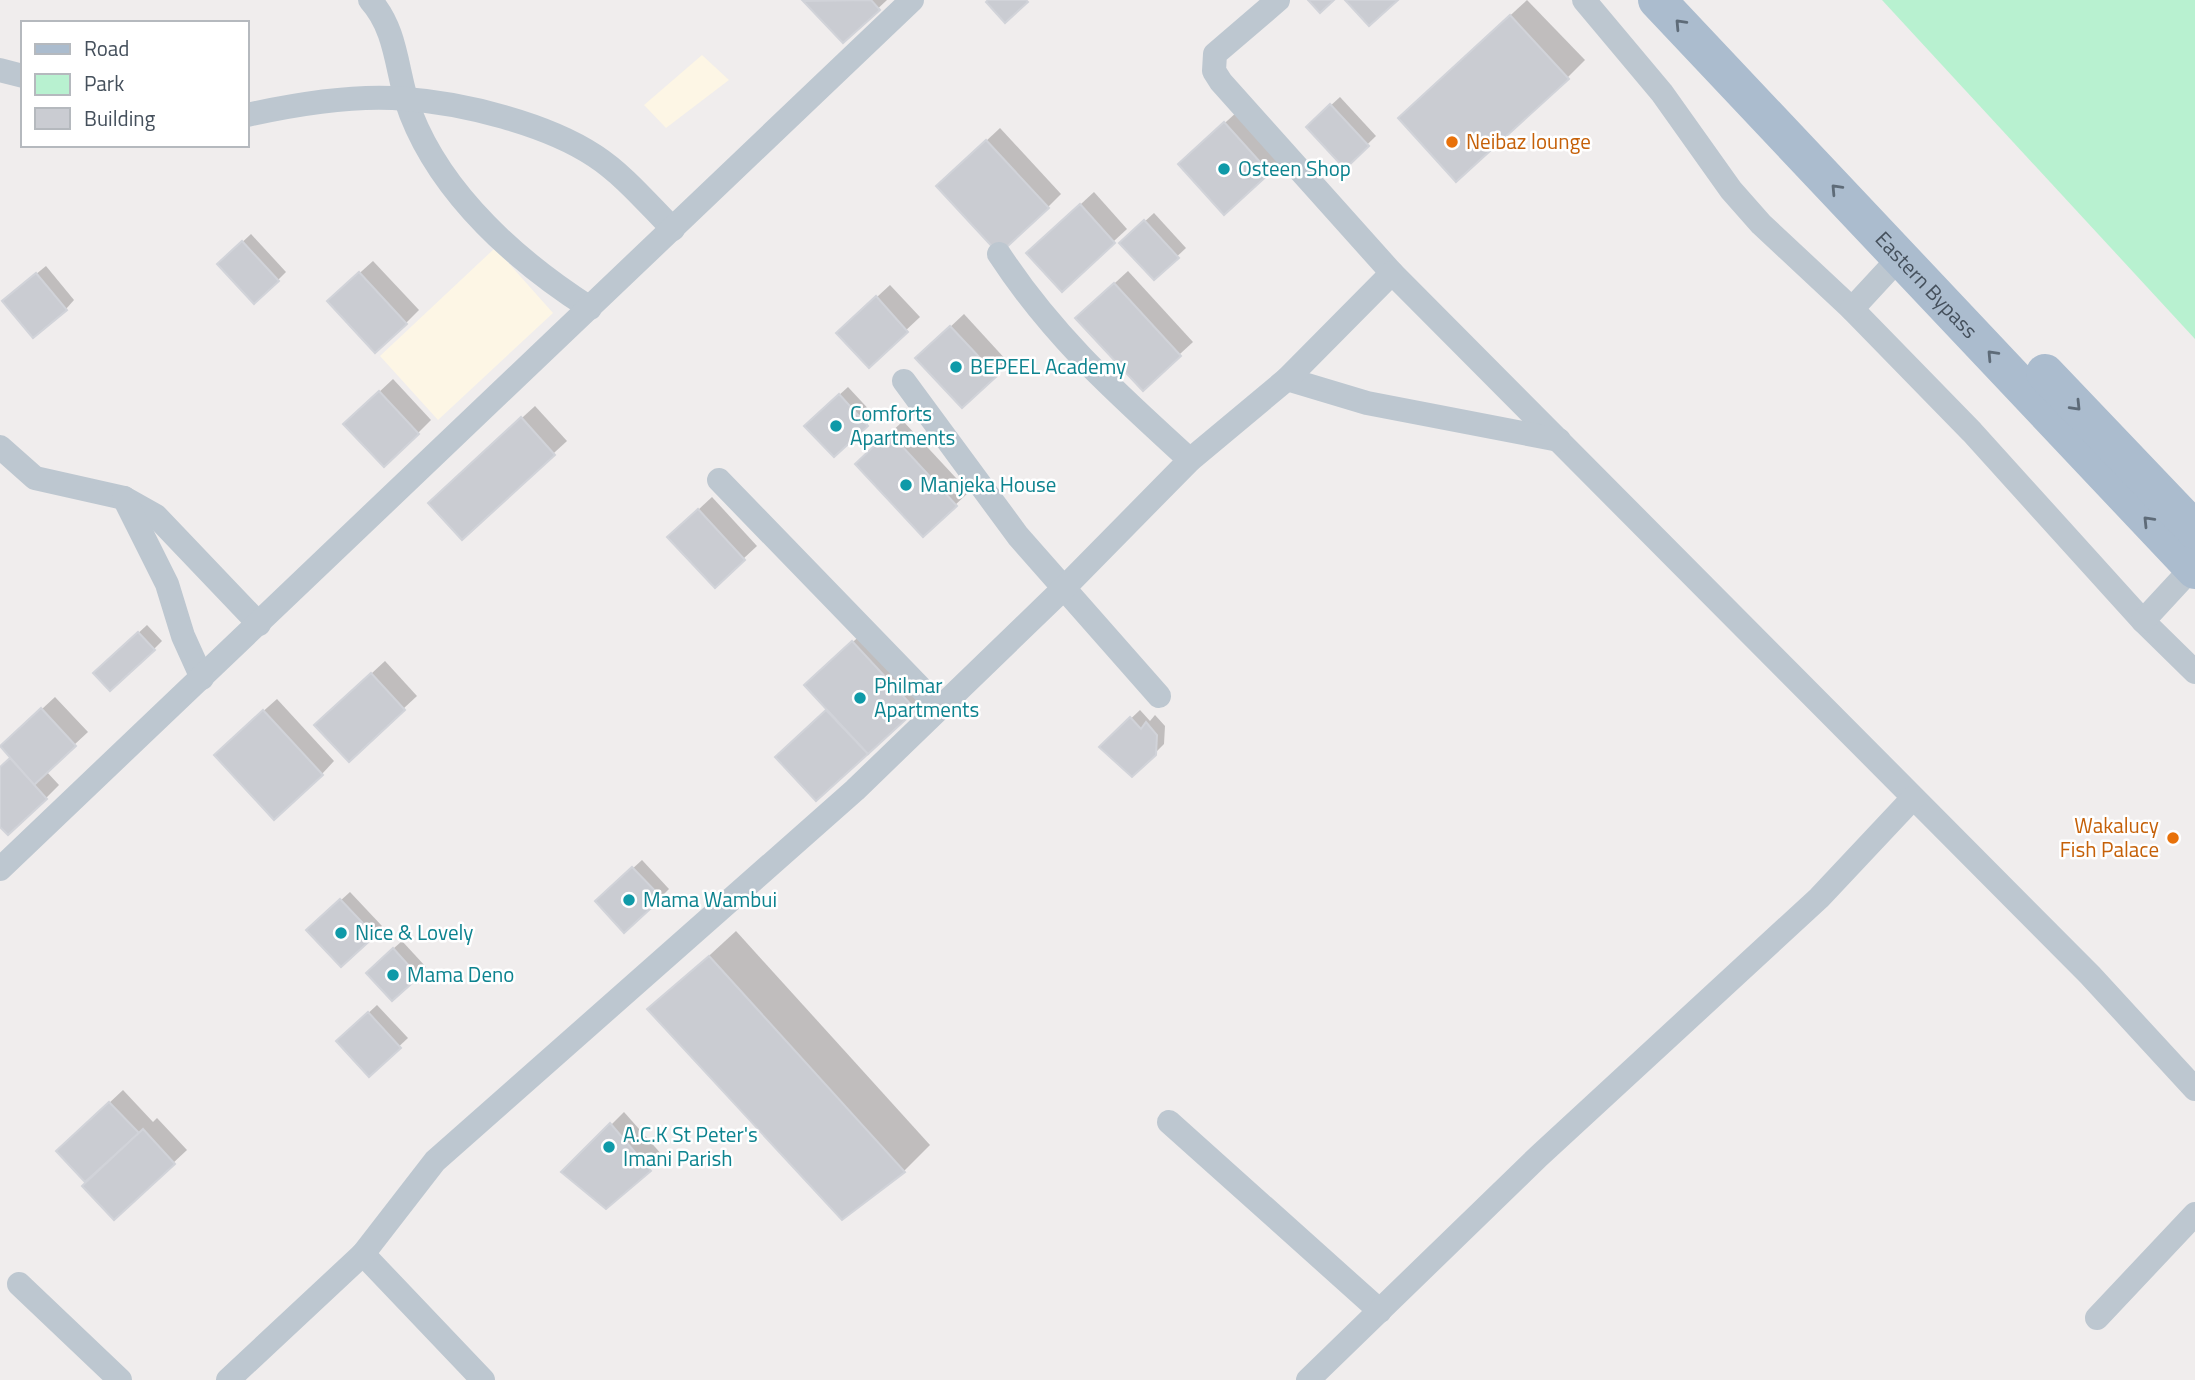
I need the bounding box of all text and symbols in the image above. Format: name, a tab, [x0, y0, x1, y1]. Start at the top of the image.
one-way arrow	[1675, 19, 1688, 32]
legend	[21, 21, 248, 147]
text: Road	[84, 32, 129, 64]
text: Park	[84, 67, 124, 99]
text: Building	[84, 102, 156, 134]
place label: Neibaz lounge	[1466, 125, 1591, 157]
marker: Neibaz lounge	[1444, 134, 1460, 150]
place label: Osteen Shop	[1238, 152, 1351, 184]
marker: Osteen Shop	[1216, 161, 1232, 177]
one-way arrow	[1831, 184, 1844, 197]
street label: Eastern Bypass	[1868, 223, 1986, 345]
place label: BEPEEL Academy	[970, 350, 1126, 382]
one-way arrow	[1988, 350, 2000, 363]
marker: BEPEEL Academy	[948, 359, 964, 375]
place label: Comforts Apartments	[850, 397, 955, 453]
one-way arrow	[2068, 397, 2081, 410]
marker: Comforts Apartments	[828, 418, 844, 434]
place label: Manjeka House	[920, 468, 1056, 500]
marker: Manjeka House	[898, 477, 914, 493]
one-way arrow	[2143, 516, 2156, 529]
place label: Philmar Apartments	[874, 669, 979, 725]
marker: Philmar Apartments	[852, 690, 868, 706]
place label: Wakalucy Fish Palace	[2060, 809, 2159, 865]
marker: Wakalucy Fish Palace	[2165, 830, 2181, 846]
place label: Mama Wambui	[643, 883, 777, 915]
marker: Mama Wambui	[621, 892, 637, 908]
place label: Nice & Lovely	[355, 916, 473, 948]
marker: Nice & Lovely	[333, 925, 349, 941]
place label: Mama Deno	[407, 958, 514, 990]
marker: Mama Deno	[385, 967, 401, 983]
place label: A.C.K St Peter's Imani Parish	[623, 1118, 758, 1174]
marker: A.C.K St Peter's Imani Parish	[601, 1139, 617, 1155]

